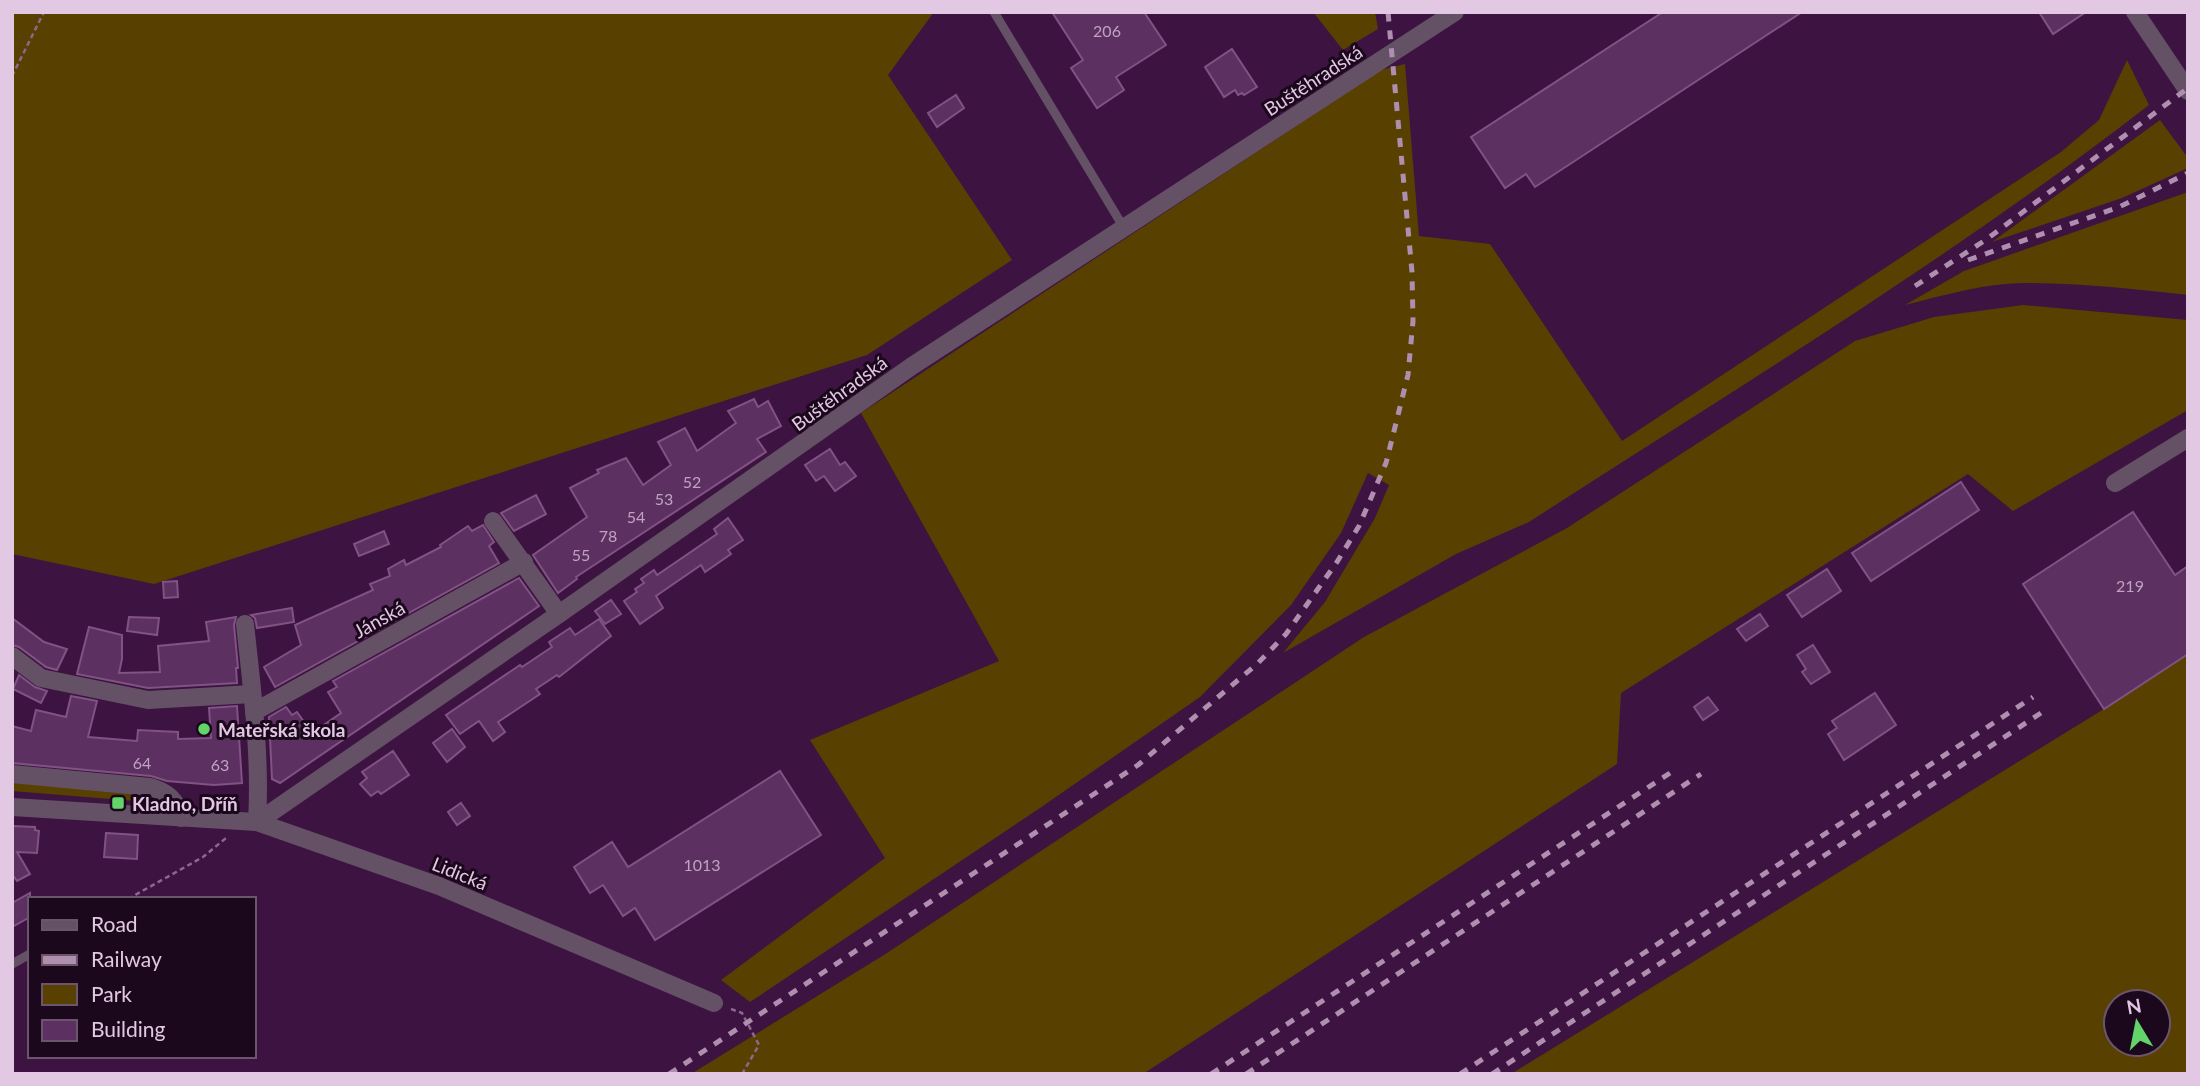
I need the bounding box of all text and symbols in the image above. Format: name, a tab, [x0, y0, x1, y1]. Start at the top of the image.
house number: 206	[1093, 21, 1121, 40]
street label: Buštěhradská	[1260, 40, 1366, 120]
street label: Buštěhradská	[787, 351, 891, 435]
house number: 52	[683, 472, 701, 491]
house number: 53	[655, 489, 673, 508]
house number: 54	[627, 507, 645, 526]
house number: 78	[599, 526, 617, 545]
house number: 55	[572, 545, 590, 564]
house number: 219	[2116, 576, 2144, 595]
street label: Jánská	[349, 596, 409, 642]
place label: Mateřská škola	[218, 718, 345, 741]
marker: Mateřská škola	[196, 721, 212, 737]
house number: 64	[133, 753, 151, 772]
house number: 63	[211, 755, 229, 774]
place label: Kladno, Dříň	[132, 792, 238, 815]
marker: Kladno, Dříň	[110, 795, 126, 811]
street label: Lidická	[429, 852, 491, 894]
house number: 1013	[683, 855, 721, 874]
legend	[28, 897, 256, 1058]
text: Road	[91, 911, 138, 936]
text: Railway	[91, 946, 162, 971]
text: Park	[91, 981, 132, 1006]
north arrow	[2102, 988, 2172, 1058]
text: N	[2125, 993, 2143, 1018]
text: Building	[91, 1016, 166, 1041]

